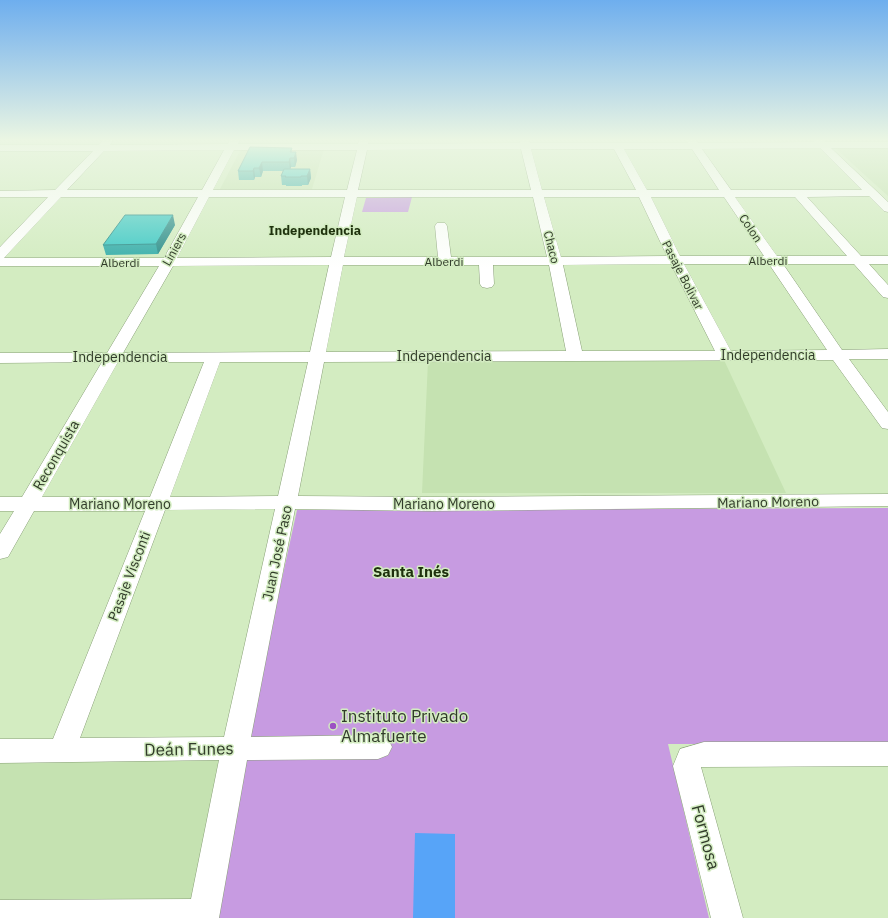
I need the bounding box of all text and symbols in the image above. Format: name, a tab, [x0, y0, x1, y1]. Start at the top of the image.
street label: Colon	[736, 211, 766, 245]
district label: Independencia	[269, 222, 361, 239]
street label: Chaco	[541, 229, 563, 265]
street label: Liniers	[159, 230, 189, 268]
street label: Pasaje Bolivar	[659, 238, 707, 313]
street label: Alberdi	[749, 253, 787, 268]
street label: Alberdi	[425, 254, 463, 269]
street label: Alberdi	[101, 255, 139, 270]
street label: Independencia	[721, 346, 816, 364]
street label: Independencia	[397, 347, 492, 365]
street label: Independencia	[73, 348, 168, 366]
street label: Reconquista	[29, 416, 84, 493]
street label: Mariano Moreno	[717, 492, 819, 512]
street label: Mariano Moreno	[69, 495, 171, 513]
street label: Mariano Moreno	[393, 495, 495, 513]
street label: Juan José Paso	[258, 503, 296, 602]
street label: Pasaje Visconti	[104, 529, 154, 623]
district label: Santa Inés	[373, 562, 449, 581]
place label: Instituto Privado Almafuerte	[341, 705, 468, 747]
marker: Instituto Privado Almafuerte	[328, 721, 338, 731]
street label: Deán Funes	[144, 737, 234, 761]
street label: Formosa	[687, 802, 725, 872]

